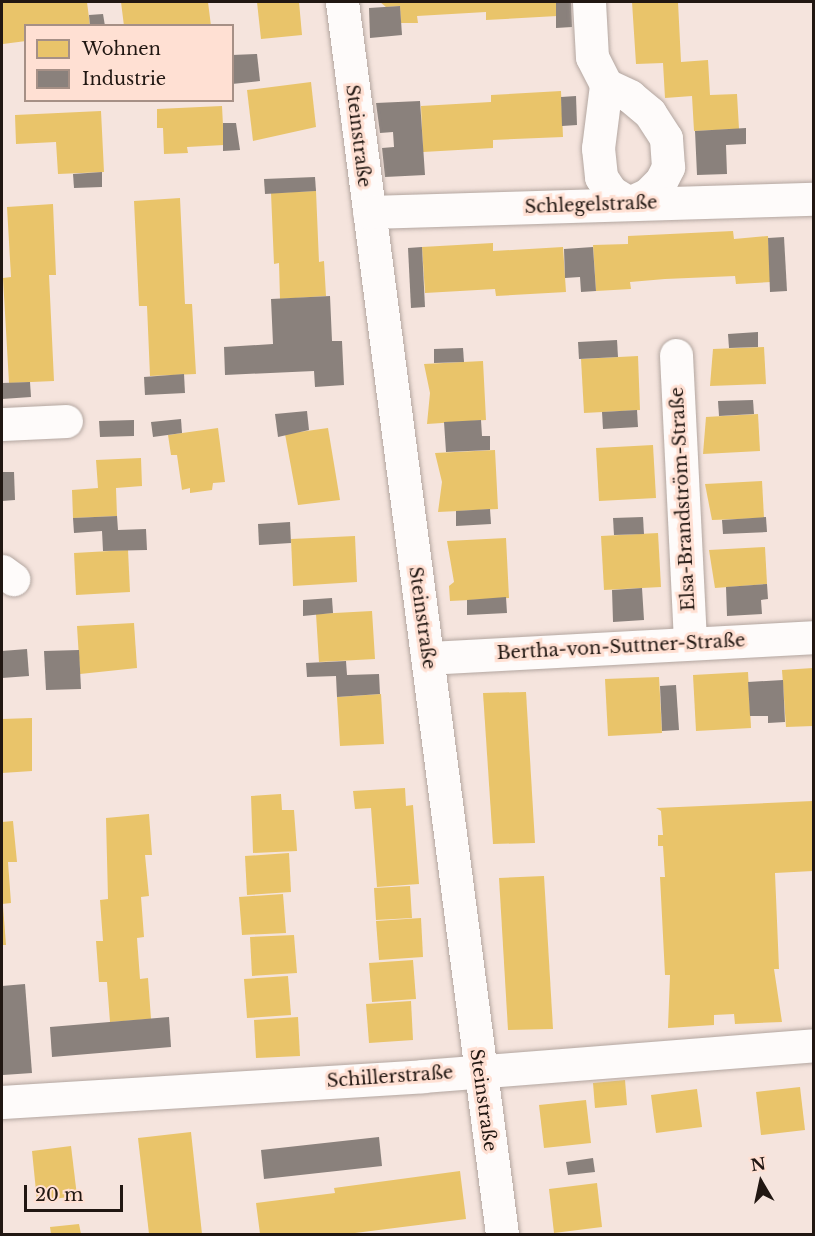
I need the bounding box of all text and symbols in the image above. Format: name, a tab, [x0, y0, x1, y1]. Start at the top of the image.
legend	[24, 24, 234, 102]
text: Wohnen	[82, 38, 161, 60]
text: Industrie	[82, 68, 166, 90]
street label: Steinstraße	[341, 83, 375, 189]
street label: Schlegelstraße	[524, 192, 658, 218]
street label: Elsa-Brandström-Straße	[666, 386, 700, 612]
street label: Steinstraße	[404, 565, 440, 671]
street label: Bertha-von-Suttner-Straße	[496, 630, 746, 664]
street label: Steinstraße	[465, 1047, 501, 1153]
street label: Schillerstraße	[326, 1062, 454, 1092]
north arrow	[731, 1152, 791, 1212]
text: N	[749, 1153, 767, 1175]
scale bar	[27, 1173, 126, 1211]
text: 20 m	[35, 1184, 83, 1206]

